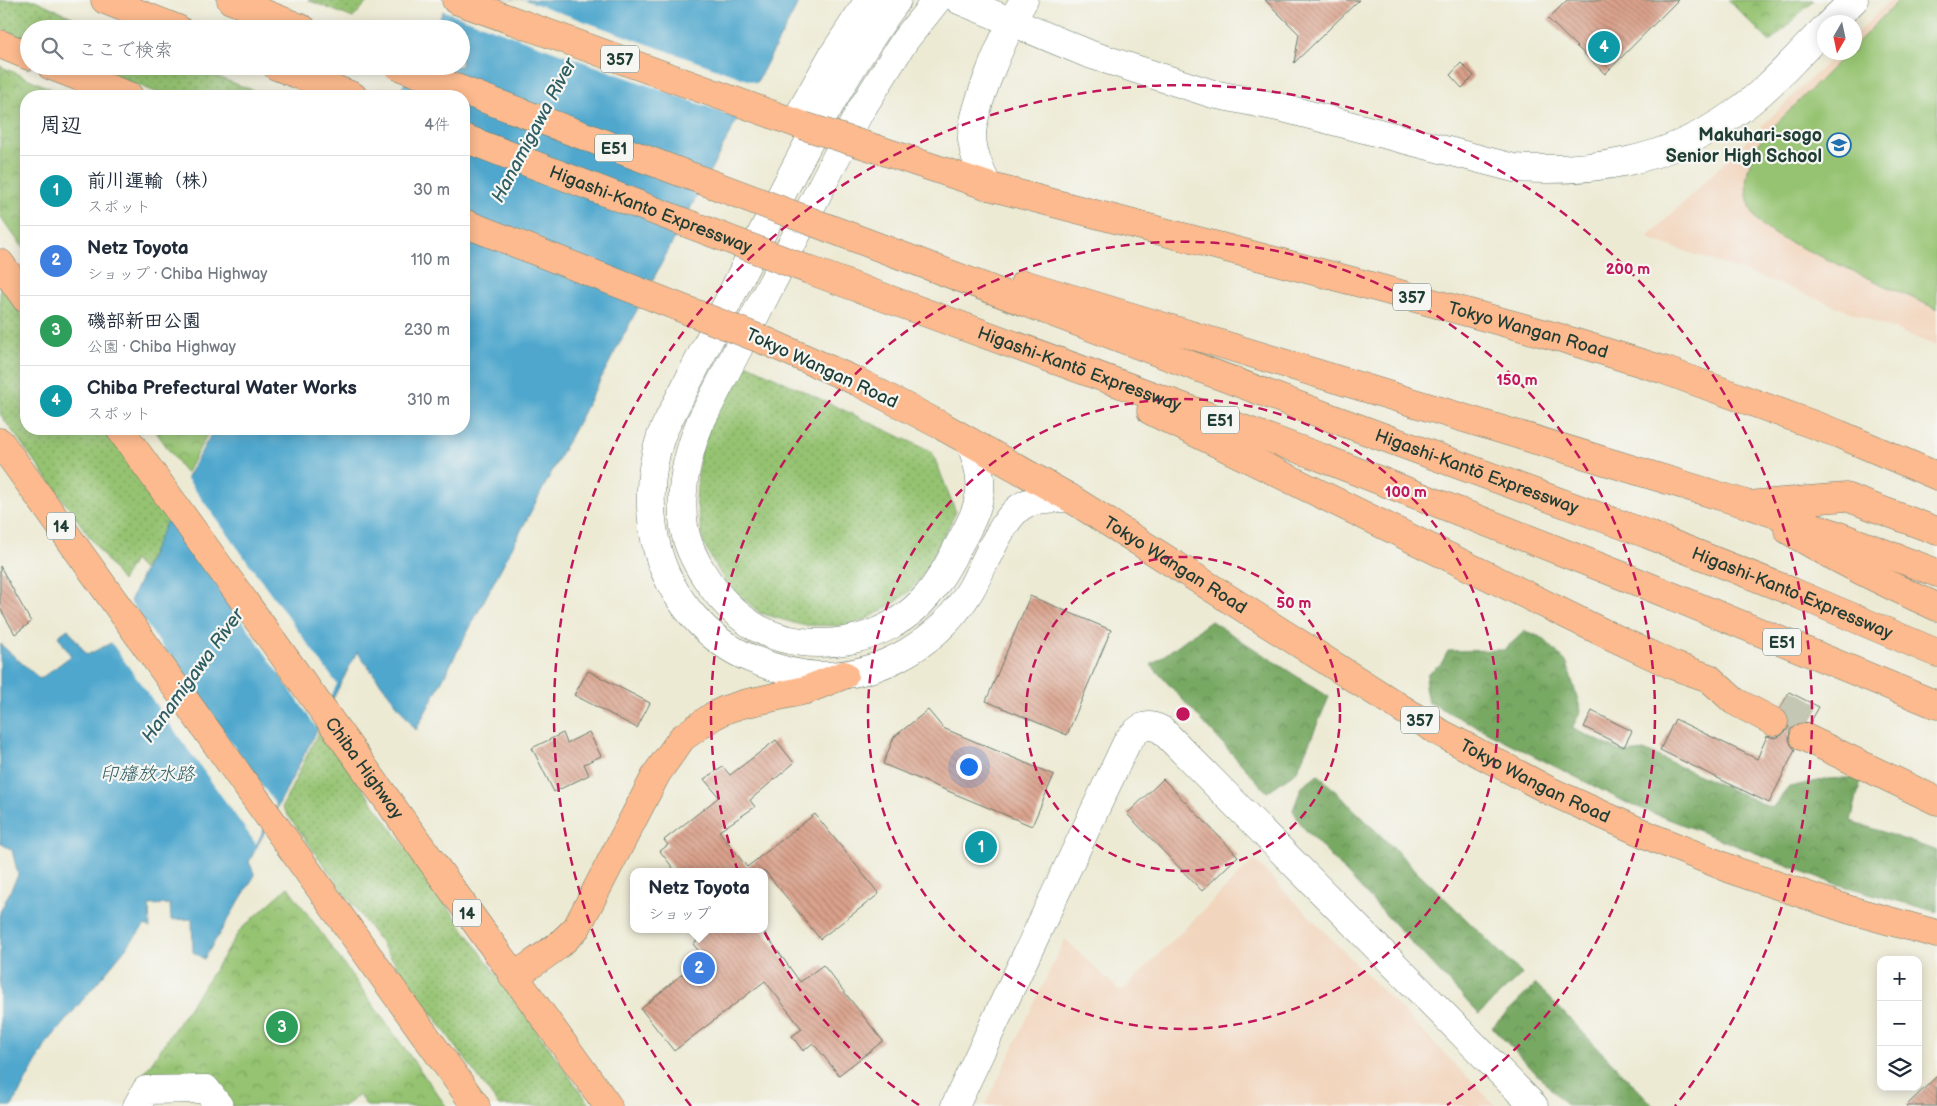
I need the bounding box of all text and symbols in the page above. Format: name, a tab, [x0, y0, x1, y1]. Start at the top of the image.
north arrow	[1817, 15, 1862, 60]
search box	[20, 20, 470, 75]
pin: 4	[1588, 28, 1620, 66]
icon: search	[38, 34, 66, 62]
text: ここで検索	[78, 39, 173, 62]
road number: 357	[601, 46, 639, 72]
water label: Hanamigawa River	[487, 54, 583, 207]
text: 周辺	[40, 113, 82, 138]
text: 4件	[424, 116, 450, 135]
place label: Makuhari-sogo Senior High School	[1666, 125, 1822, 167]
school or university icon: Makuhari-sogo Senior High School	[1826, 132, 1852, 158]
road number: E51	[595, 134, 633, 162]
street label: Higashi-Kanto Expressway	[546, 162, 756, 259]
text: 前川運輸（株）	[87, 170, 220, 193]
text: 1	[53, 181, 59, 200]
text: 30 m	[413, 181, 450, 200]
text: スポット	[87, 198, 151, 217]
text: Netz Toyota	[87, 237, 189, 260]
text: 2	[51, 251, 61, 270]
text: 110 m	[411, 251, 450, 270]
text: 200 m	[1606, 260, 1650, 279]
text: ショップ · Chiba Highway	[87, 265, 267, 284]
road number: 357	[1393, 284, 1431, 310]
street label: Tokyo Wangan Road	[1446, 298, 1611, 363]
text: 磯部新田公園	[87, 310, 201, 333]
text: 3	[51, 321, 61, 340]
text: 230 m	[404, 321, 450, 340]
street label: Higashi-Kantō Expressway	[975, 323, 1185, 417]
street label: Tokyo Wangan Road	[742, 324, 901, 413]
text: 公園 · Chiba Highway	[87, 338, 236, 357]
text: 150 m	[1496, 371, 1538, 390]
text: Chiba Prefectural Water Works	[87, 377, 357, 400]
text: 4	[51, 391, 61, 410]
text: 310 m	[407, 391, 450, 410]
text: スポット	[87, 405, 151, 424]
road number: E51	[1201, 406, 1239, 434]
street label: Higashi-Kantō Expressway	[1372, 425, 1582, 519]
text: 100 m	[1385, 483, 1427, 502]
road number: 14	[47, 512, 75, 540]
street label: Tokyo Wangan Road	[1100, 512, 1251, 619]
street label: Higashi-Kanto Expressway	[1689, 543, 1897, 644]
text: 50 m	[1277, 594, 1312, 613]
water label: Hanamigawa River	[137, 604, 250, 747]
road number: E51	[1763, 628, 1801, 656]
centre of rings	[1174, 705, 1192, 723]
road number: 357	[1401, 706, 1439, 734]
street label: Chiba Highway	[320, 714, 408, 824]
street label: Tokyo Wangan Road	[1456, 735, 1613, 828]
your location	[956, 754, 982, 780]
water label: 印旛放水路	[99, 763, 195, 786]
pin: 1	[965, 828, 997, 866]
popup	[630, 868, 768, 933]
text: Netz Toyota	[648, 877, 750, 900]
road number: 14	[453, 900, 481, 926]
text: ショップ	[648, 905, 712, 924]
pin: 2	[683, 949, 715, 987]
map controls	[1877, 956, 1922, 1091]
button: +	[1877, 956, 1922, 1001]
button: −	[1877, 1001, 1922, 1046]
pin: 3	[266, 1008, 298, 1046]
button: layers	[1877, 1046, 1922, 1091]

